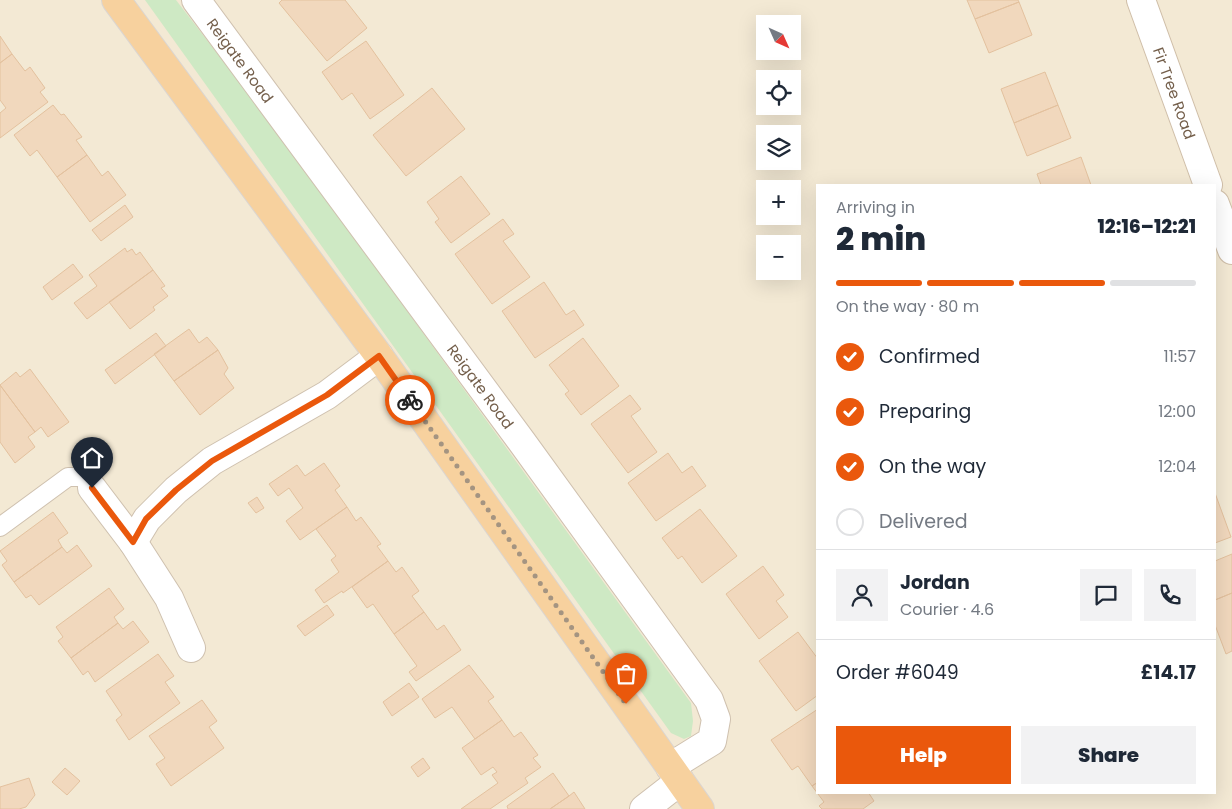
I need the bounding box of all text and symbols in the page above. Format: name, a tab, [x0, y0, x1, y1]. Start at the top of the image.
street label: Reigate Road	[202, 14, 279, 107]
north arrow	[756, 15, 801, 60]
map controls	[756, 15, 801, 280]
street label: Fir Tree Road	[1148, 44, 1201, 142]
button: locate	[756, 70, 801, 115]
button: layers	[756, 125, 801, 170]
button: +	[756, 180, 801, 225]
text: Arriving in	[836, 196, 915, 219]
text: 12:16–12:21	[1098, 213, 1196, 240]
text: 2 min	[836, 216, 926, 261]
button: −	[756, 235, 801, 280]
text: On the way · 80 m	[836, 295, 979, 318]
street label: Reigate Road	[443, 340, 519, 433]
icon: check	[836, 343, 864, 371]
text: Confirmed	[879, 343, 980, 370]
text: 11:57	[1164, 345, 1196, 368]
courier	[385, 375, 435, 425]
icon: bike	[396, 386, 424, 414]
icon: check	[836, 398, 864, 426]
text: Preparing	[879, 398, 971, 425]
text: 12:00	[1158, 400, 1196, 423]
pin	[71, 437, 113, 488]
icon: home	[78, 444, 106, 472]
icon: check	[836, 453, 864, 481]
text: On the way	[879, 453, 986, 480]
text: 12:04	[1158, 455, 1196, 478]
text: Delivered	[879, 508, 968, 535]
button: person	[836, 569, 888, 621]
text: Jordan	[900, 569, 970, 596]
button: chat	[1080, 569, 1132, 621]
button: phone	[1144, 569, 1196, 621]
text: Courier · 4.6	[900, 598, 994, 621]
pin	[605, 653, 647, 704]
text: Order #6049	[836, 659, 959, 686]
text: £14.17	[1141, 659, 1196, 686]
icon: bag	[612, 660, 640, 688]
button: Help	[836, 726, 1011, 784]
button: Share	[1021, 726, 1196, 784]

